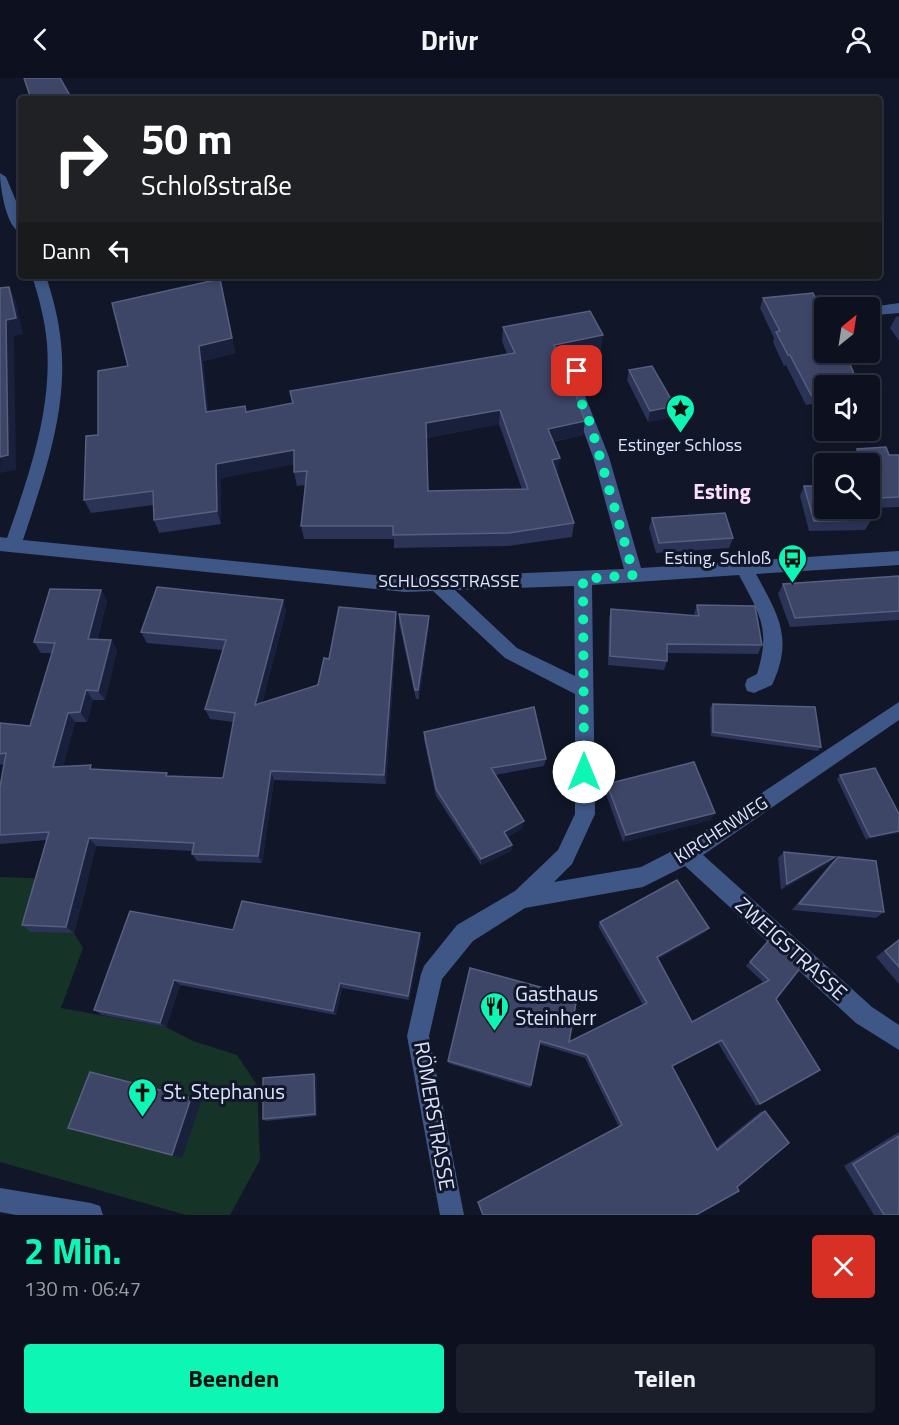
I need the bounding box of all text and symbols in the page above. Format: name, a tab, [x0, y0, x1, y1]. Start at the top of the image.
text: Drivr	[421, 19, 478, 60]
icon: back	[24, 23, 57, 56]
icon: person	[842, 23, 875, 56]
text: 50 m	[141, 106, 233, 170]
icon: right	[42, 120, 120, 198]
text: Schloßstraße	[141, 164, 292, 205]
text: Dann	[42, 234, 91, 268]
icon: left	[103, 234, 136, 267]
north arrow	[814, 297, 880, 363]
map controls	[814, 297, 880, 519]
pin	[551, 345, 602, 396]
icon: arrive	[560, 354, 593, 387]
button: sound	[814, 375, 880, 441]
place icon: Estinger Schloss	[664, 392, 696, 434]
place label: Estinger Schloss	[618, 431, 742, 458]
button: search	[814, 453, 880, 519]
district label: Esting	[693, 475, 751, 507]
bus stop icon: Esting, Schloß	[776, 542, 808, 584]
place label: Esting, Schloß	[664, 544, 771, 571]
street label: SCHLOSSSTRASSE	[378, 567, 520, 594]
position arrow	[552, 740, 616, 804]
street label: KIRCHENWEG	[669, 789, 773, 870]
street label: ZWEIGSTRASSE	[728, 889, 855, 1008]
place label: Gasthaus Steinherr	[515, 977, 598, 1033]
restaurant icon: Gasthaus Steinherr	[478, 990, 510, 1032]
street label: RÖMERSTRASSE	[406, 1039, 464, 1193]
place label: St. Stephanus	[163, 1075, 285, 1107]
church icon: St. Stephanus	[126, 1076, 158, 1118]
text: 2 Min.	[24, 1223, 121, 1278]
button: close	[812, 1235, 875, 1298]
text: 130 m · 06:47	[24, 1273, 141, 1304]
button: Beenden	[24, 1344, 444, 1413]
button: Teilen	[456, 1344, 875, 1413]

